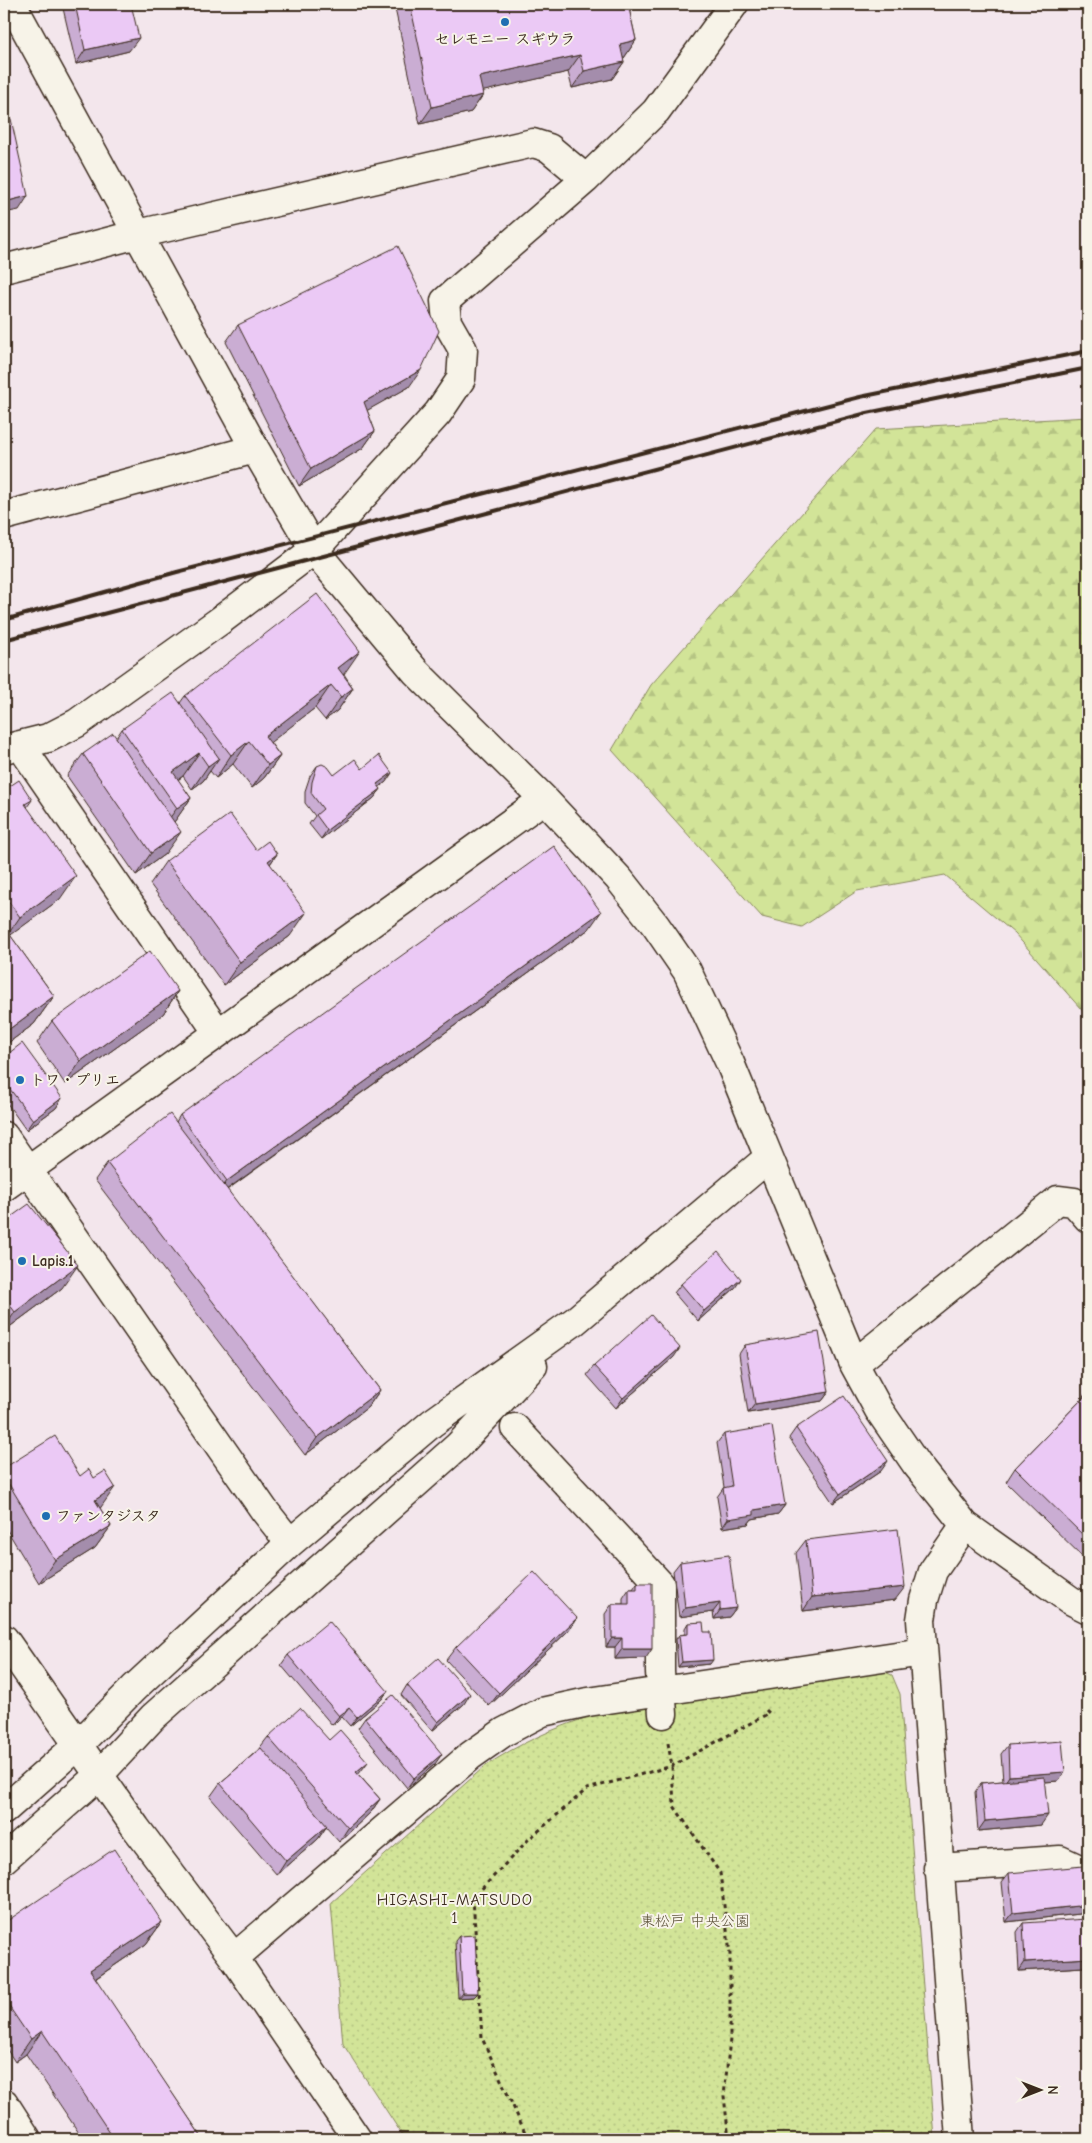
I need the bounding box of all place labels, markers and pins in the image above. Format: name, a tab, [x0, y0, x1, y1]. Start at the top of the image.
marker: セレモニー スギウラ	[499, 16, 511, 28]
place label: セレモニー スギウラ	[435, 30, 575, 48]
place label: トワ・プリエ	[30, 1071, 120, 1089]
marker: トワ・プリエ	[14, 1074, 26, 1086]
place label: Lapis.1	[32, 1252, 74, 1270]
marker: Lapis.1	[16, 1255, 28, 1267]
place label: ファンタジスタ	[56, 1507, 161, 1525]
marker: ファンタジスタ	[40, 1510, 52, 1522]

